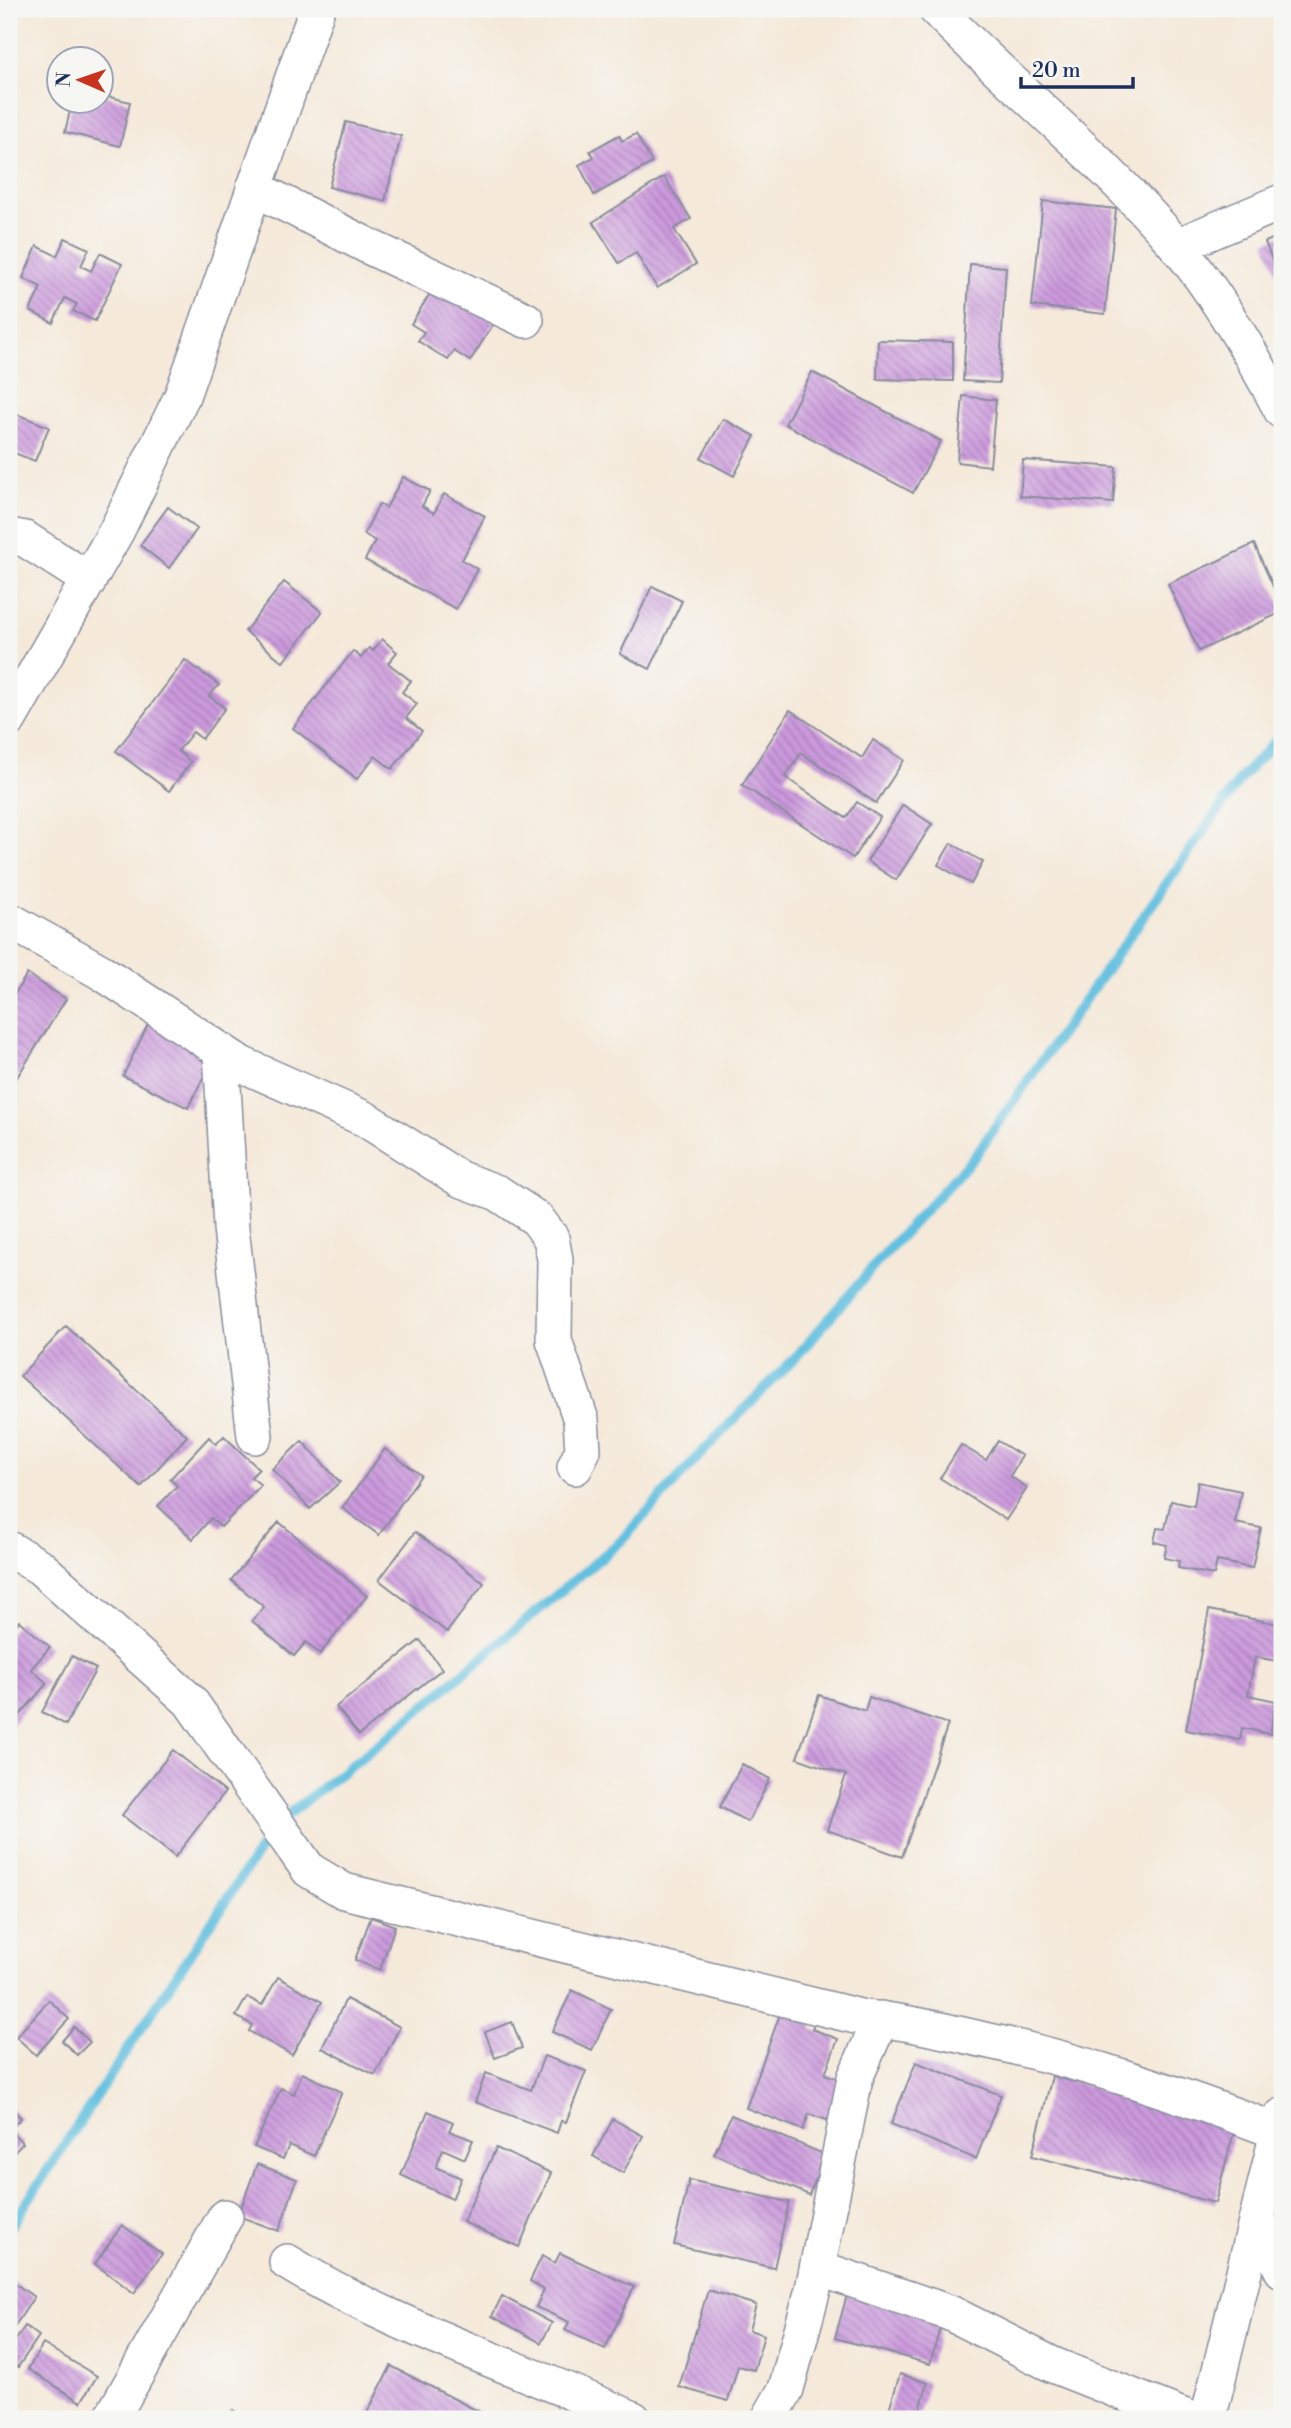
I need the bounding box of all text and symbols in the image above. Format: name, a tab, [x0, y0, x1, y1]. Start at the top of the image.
north arrow	[46, 46, 116, 116]
scale bar	[1021, 46, 1134, 90]
text: 20 m	[1032, 58, 1081, 84]
text: N	[52, 72, 76, 87]

